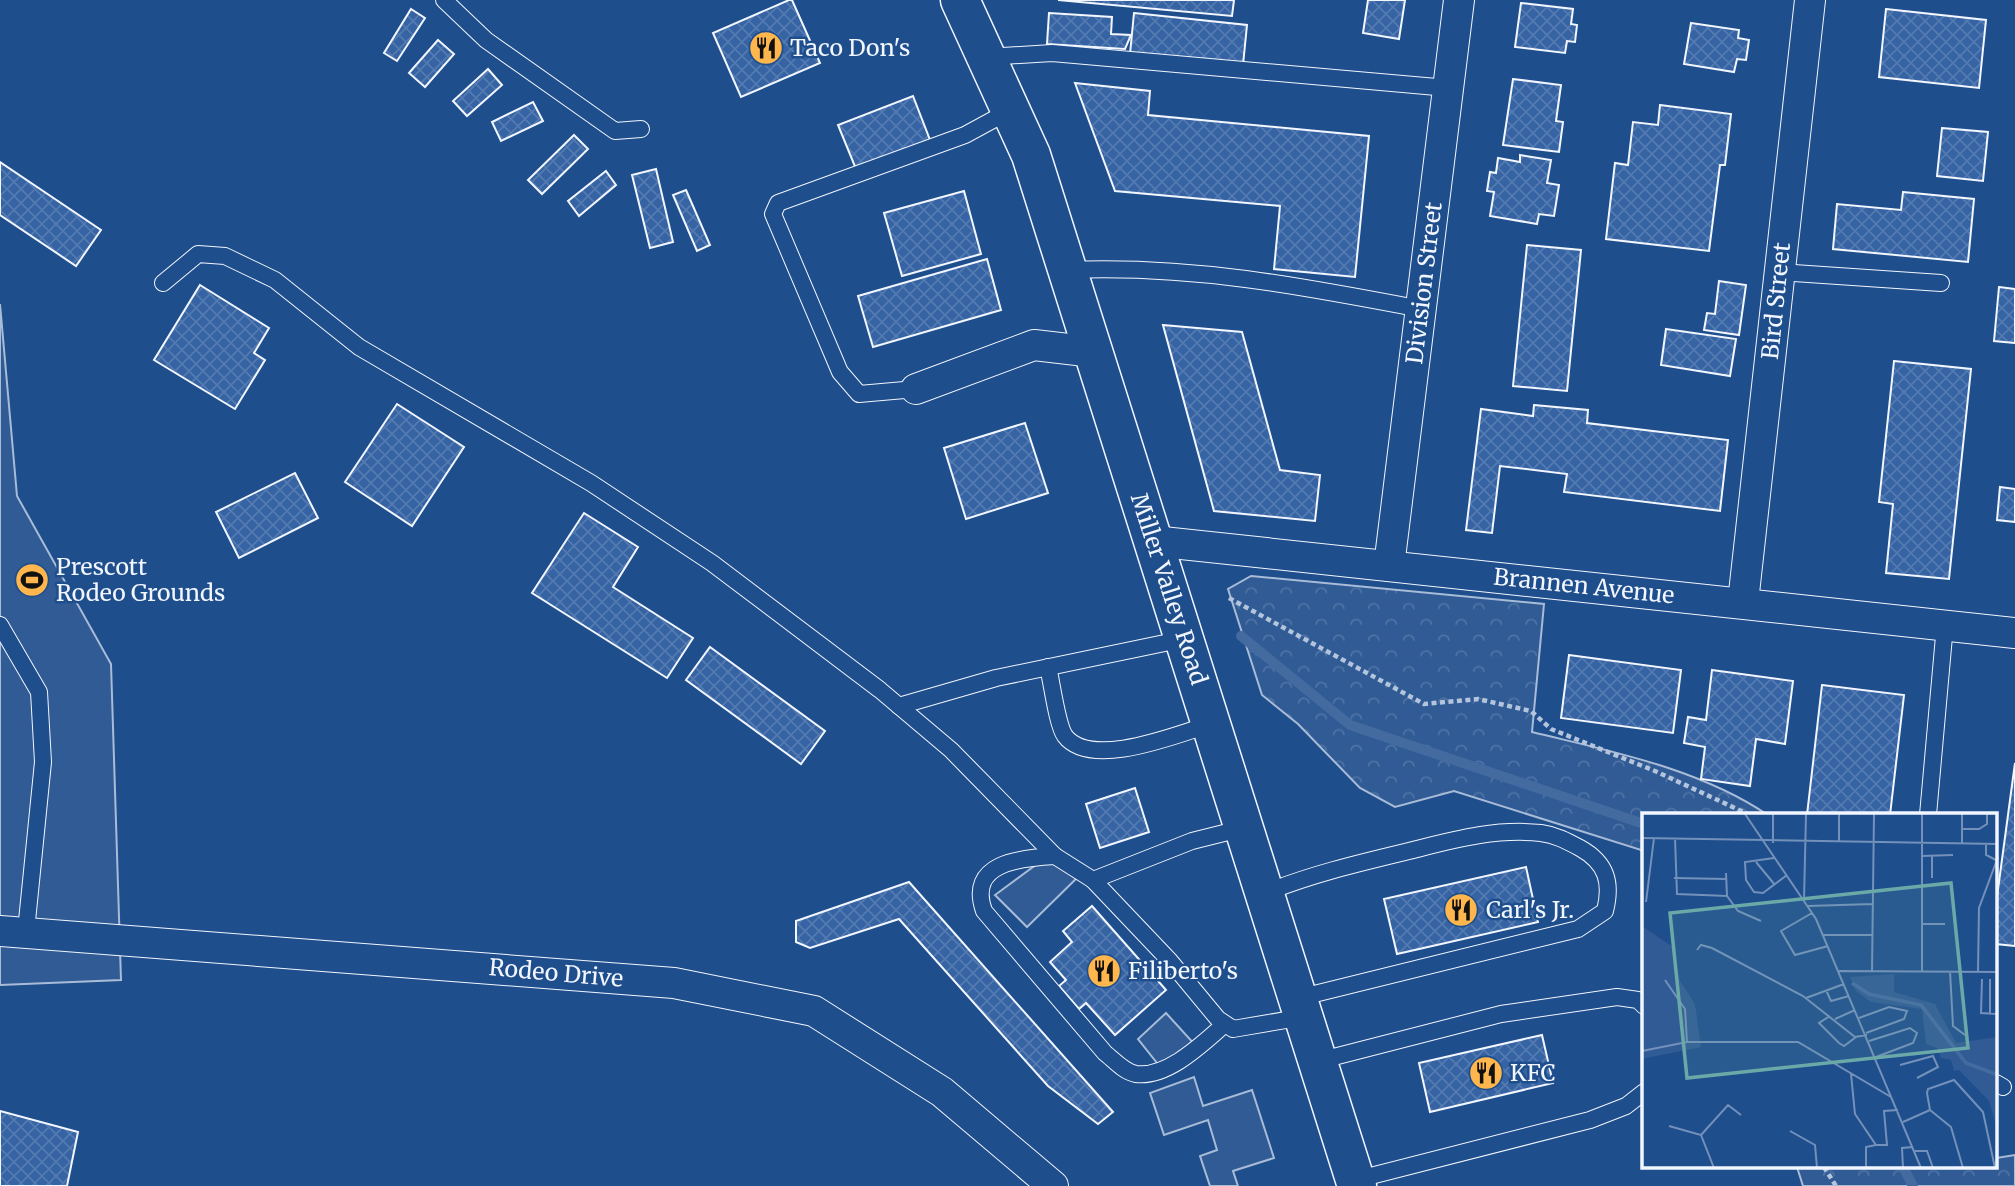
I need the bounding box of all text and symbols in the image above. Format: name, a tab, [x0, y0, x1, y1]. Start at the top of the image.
restaurant icon: Taco Don's	[747, 29, 785, 67]
place label: Taco Don's	[790, 33, 910, 62]
street label: Division Street	[1399, 200, 1448, 366]
street label: Bird Street	[1755, 241, 1796, 361]
street label: Miller Valley Road	[1125, 489, 1214, 688]
place label: Prescott Rodeo Grounds	[56, 552, 225, 607]
sports icon: Prescott Rodeo Grounds	[13, 561, 51, 599]
street label: Brannen Avenue	[1492, 562, 1676, 609]
inset map	[1642, 813, 1997, 1168]
restaurant icon: Carl's Jr.	[1442, 891, 1480, 929]
place label: Carl's Jr.	[1486, 895, 1574, 924]
street label: Rodeo Drive	[488, 952, 624, 993]
restaurant icon: Filiberto's	[1085, 952, 1123, 990]
place label: Filiberto's	[1128, 956, 1238, 985]
restaurant icon: KFC	[1467, 1054, 1505, 1092]
place label: KFC	[1510, 1058, 1556, 1087]

